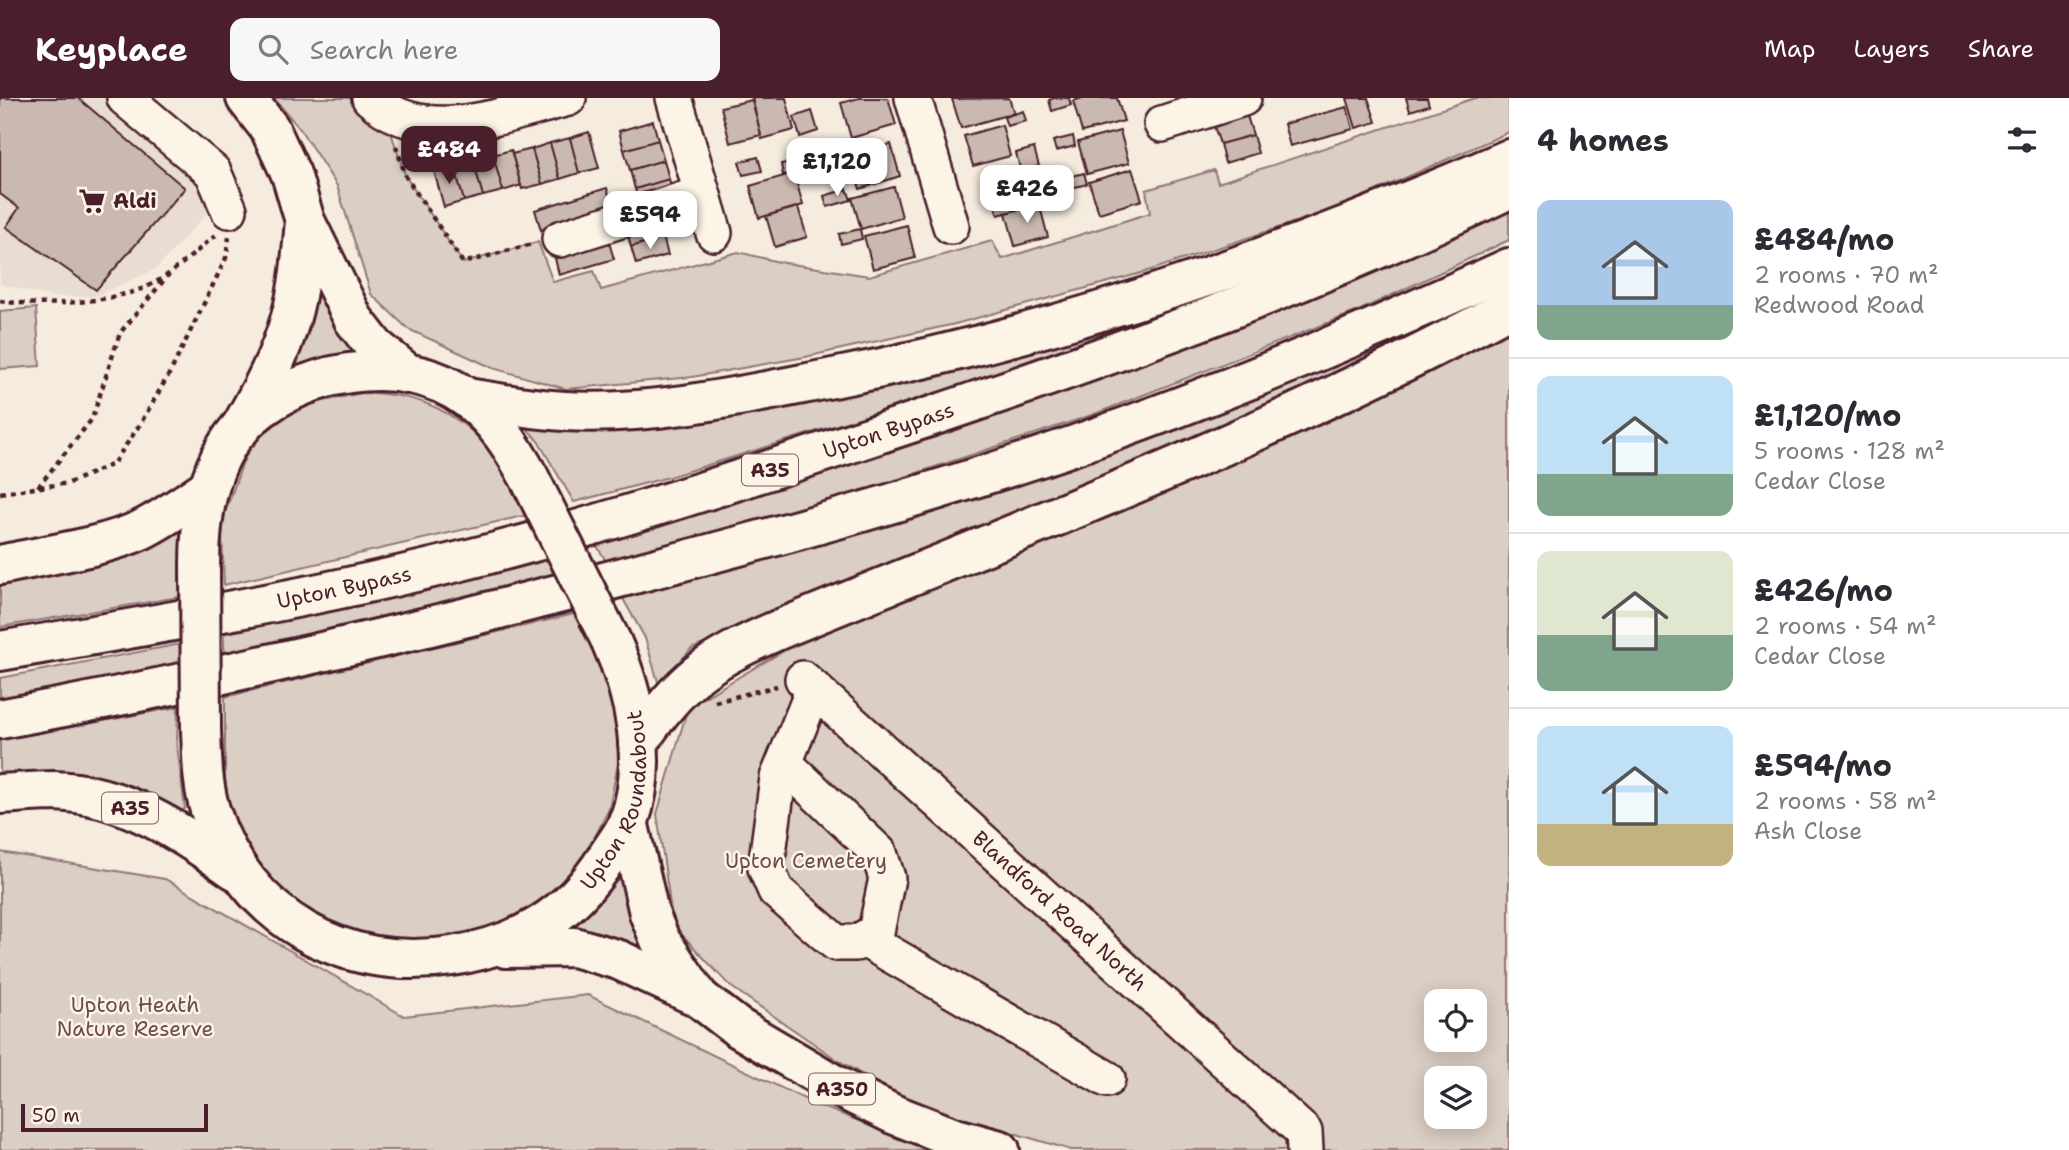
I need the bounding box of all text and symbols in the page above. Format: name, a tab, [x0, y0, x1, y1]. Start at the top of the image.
search box	[230, 18, 720, 81]
text: Keyplace	[35, 27, 188, 72]
icon: search	[254, 30, 292, 68]
text: Search here	[310, 32, 458, 67]
text: Map	[1764, 33, 1815, 65]
text: Layers	[1853, 33, 1930, 65]
text: Share	[1968, 33, 2034, 65]
text: 4 homes	[1537, 120, 1669, 161]
icon: filters	[2003, 121, 2041, 159]
pin: £484	[408, 126, 490, 186]
text: £484	[417, 134, 481, 164]
pin: £1,120	[780, 139, 894, 198]
text: £1,120	[802, 146, 872, 176]
pin: £426	[986, 166, 1068, 225]
text: £426	[996, 173, 1058, 203]
supermarket icon: Aldi	[77, 186, 107, 216]
place label: Aldi	[113, 187, 157, 215]
pin: £594	[609, 192, 691, 251]
text: £594	[619, 199, 681, 229]
text: £484/mo	[1754, 219, 1895, 260]
icon: home	[1593, 228, 1677, 312]
text: 2 rooms · 70 m²	[1754, 260, 1939, 290]
text: Redwood Road	[1754, 290, 1924, 320]
text: £1,120/mo	[1754, 395, 1902, 436]
street label: Upton Bypass	[819, 396, 958, 465]
icon: home	[1593, 404, 1677, 488]
text: 5 rooms · 128 m²	[1754, 436, 1945, 466]
road number: A35	[742, 454, 798, 486]
text: Cedar Close	[1754, 466, 1886, 496]
street label: Upton Bypass	[275, 559, 414, 615]
text: £426/mo	[1754, 570, 1893, 611]
icon: home	[1593, 579, 1677, 663]
text: 2 rooms · 54 m²	[1754, 611, 1937, 641]
text: Cedar Close	[1754, 641, 1886, 671]
street label: Upton Roundabout	[574, 708, 653, 896]
text: £594/mo	[1754, 745, 1892, 786]
icon: home	[1593, 754, 1677, 838]
text: 2 rooms · 58 m²	[1754, 786, 1937, 816]
road number: A35	[102, 792, 158, 824]
text: Ash Close	[1754, 816, 1862, 846]
street label: Blandford Road North	[966, 825, 1153, 997]
park label: Upton Cemetery	[725, 847, 887, 875]
map controls	[1424, 989, 1487, 1129]
button: locate	[1424, 989, 1487, 1052]
park label: Upton Heath Nature Reserve	[57, 991, 213, 1043]
button: layers	[1424, 1066, 1487, 1129]
road number: A350	[809, 1074, 875, 1105]
scale bar	[21, 1101, 208, 1133]
text: 50 m	[32, 1103, 80, 1128]

